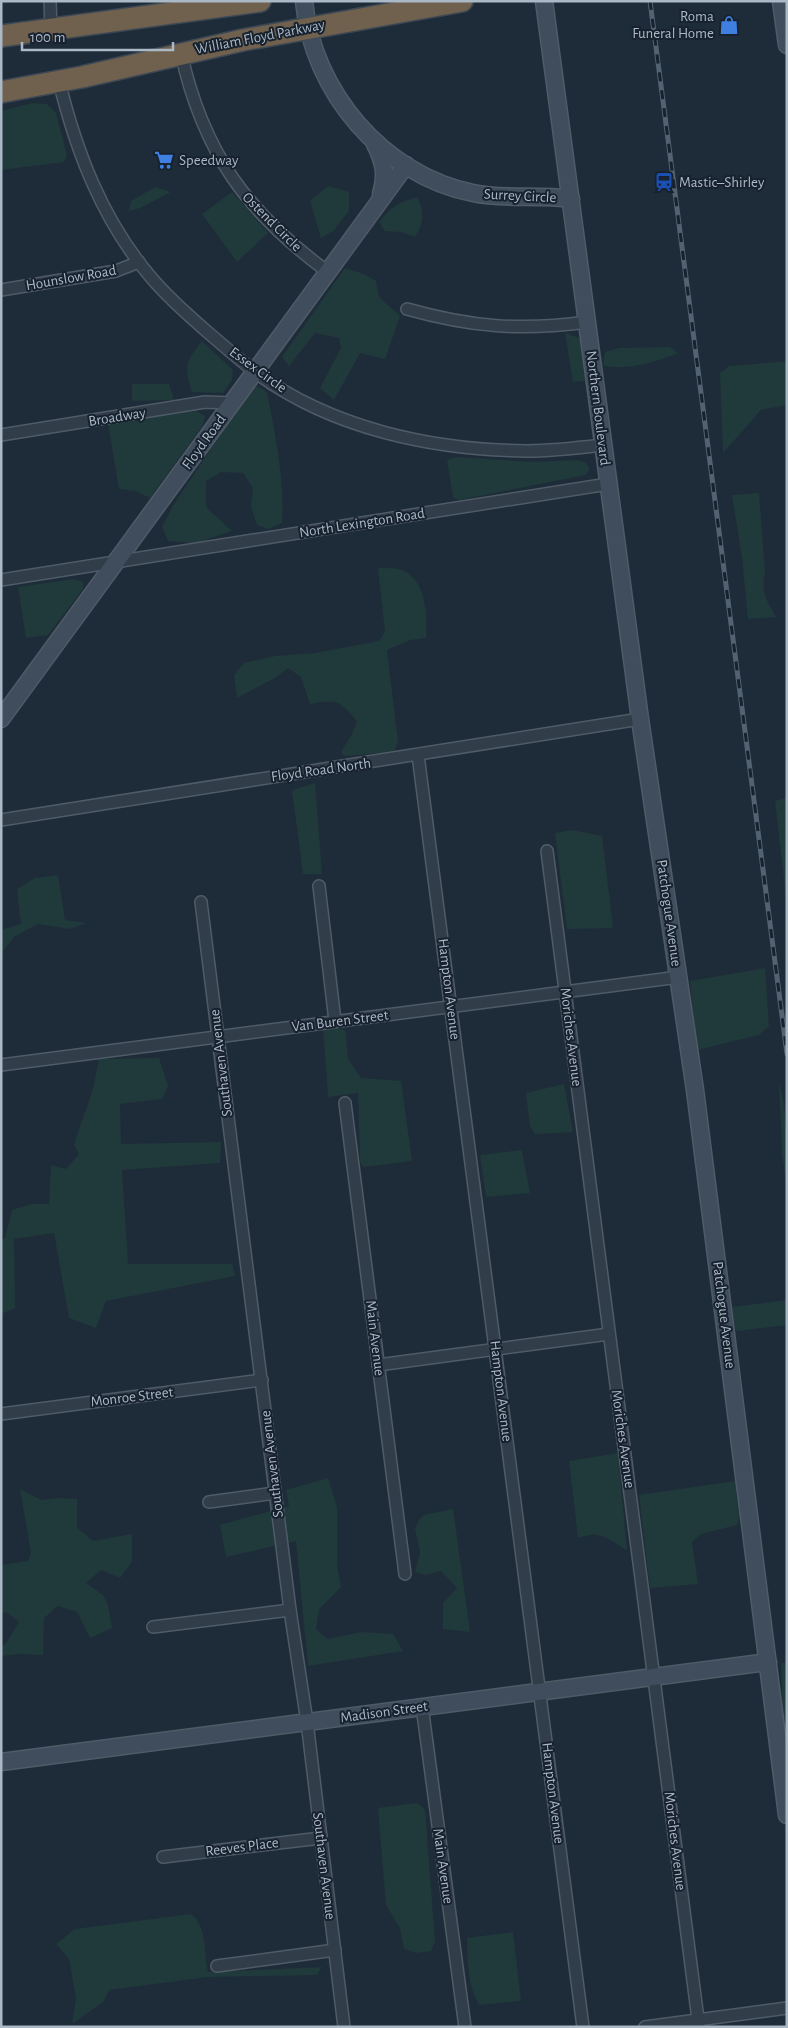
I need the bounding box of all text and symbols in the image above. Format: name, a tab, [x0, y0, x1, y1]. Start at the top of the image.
place label: Roma Funeral Home	[632, 9, 714, 41]
shop icon: Roma Funeral Home	[718, 14, 740, 36]
street label: William Floyd Parkway	[194, 17, 327, 57]
scale bar	[22, 20, 174, 52]
text: 100 m	[30, 30, 65, 45]
supermarket icon: Speedway	[153, 149, 175, 171]
place label: Speedway	[179, 153, 239, 168]
station icon: Mastic–Shirley	[653, 171, 675, 193]
place label: Mastic–Shirley	[679, 175, 765, 190]
street label: Surrey Circle	[483, 187, 557, 205]
street label: Ostend Circle	[239, 189, 305, 255]
street label: Hounslow Road	[25, 263, 118, 293]
street label: Essex Circle	[227, 344, 290, 396]
street label: Northern Boulevard	[584, 350, 613, 467]
street label: Broadway	[87, 405, 147, 429]
street label: Floyd Road	[179, 412, 229, 472]
street label: North Lexington Road	[298, 506, 426, 540]
street label: Floyd Road North	[270, 756, 372, 784]
street label: Patchogue Avenue	[654, 859, 684, 968]
street label: Hampton Avenue	[435, 937, 463, 1041]
street label: Moriches Avenue	[557, 987, 585, 1087]
street label: Southaven Avenue	[207, 1008, 235, 1118]
street label: Van Buren Street	[291, 1008, 389, 1034]
street label: Patchogue Avenue	[710, 1261, 738, 1370]
street label: Main Avenue	[363, 1299, 387, 1377]
street label: Hampton Avenue	[487, 1339, 515, 1443]
street label: Monroe Street	[90, 1384, 174, 1410]
street label: Moriches Avenue	[609, 1389, 637, 1489]
street label: Southaven Avenue	[258, 1409, 286, 1519]
street label: Madison Street	[339, 1698, 429, 1726]
street label: Hampton Avenue	[539, 1741, 567, 1845]
street label: Moriches Avenue	[661, 1791, 689, 1891]
street label: Southaven Avenue	[310, 1811, 338, 1921]
street label: Main Avenue	[430, 1827, 456, 1905]
street label: Reeves Place	[204, 1835, 280, 1859]

